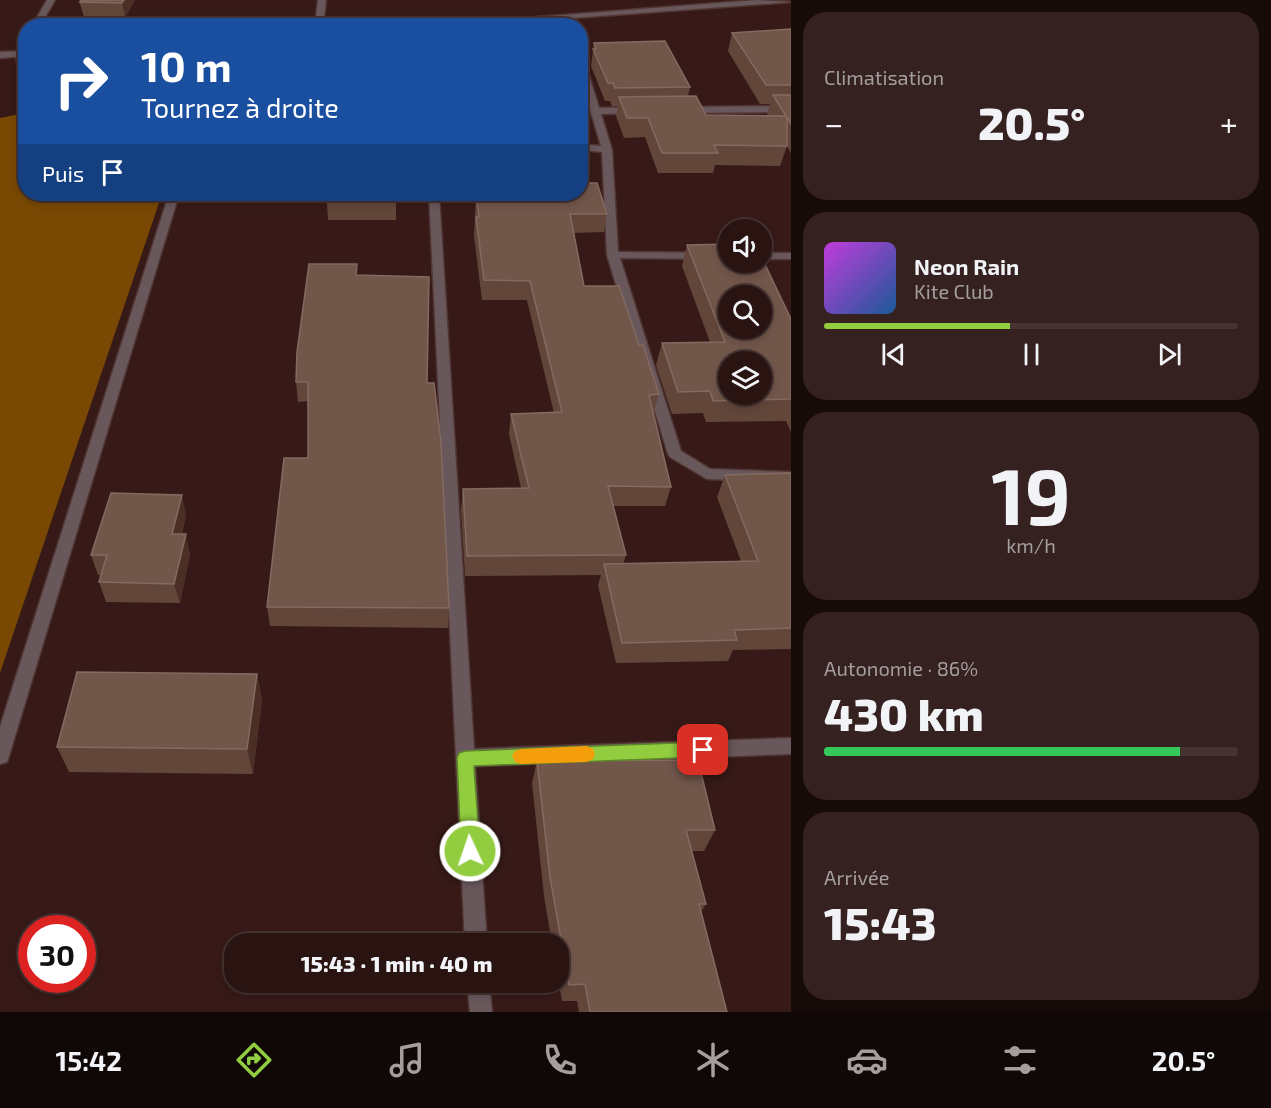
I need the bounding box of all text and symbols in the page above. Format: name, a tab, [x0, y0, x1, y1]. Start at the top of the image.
text: 10 m	[141, 40, 232, 90]
icon: right	[42, 42, 120, 120]
text: Climatisation	[824, 65, 944, 89]
text: Tournez à droite	[141, 91, 339, 123]
text: 20.5°	[978, 95, 1085, 149]
text: −	[824, 103, 843, 143]
text: +	[1220, 103, 1238, 143]
icon: arrive	[96, 156, 129, 189]
text: Puis	[42, 160, 84, 186]
map controls	[718, 219, 772, 405]
button: sound	[718, 219, 772, 273]
text: Neon Rain	[914, 253, 1019, 279]
text: Kite Club	[914, 279, 994, 303]
button: search	[718, 285, 772, 339]
icon: previous	[877, 338, 910, 371]
icon: pause	[1015, 338, 1048, 371]
icon: next	[1153, 338, 1186, 371]
button: layers	[718, 351, 772, 405]
text: 19	[991, 447, 1071, 541]
text: km/h	[1006, 533, 1056, 557]
text: Autonomie · 86%	[824, 656, 978, 680]
text: 430 km	[824, 686, 984, 740]
pin	[677, 724, 728, 775]
icon: arrive	[686, 733, 719, 766]
position arrow	[438, 819, 502, 883]
text: Arrivée	[824, 865, 889, 889]
text: 15:43	[824, 895, 937, 949]
speed limit sign: 30	[18, 915, 96, 993]
text: 15:43 · 1 min · 40 m	[301, 950, 492, 976]
icon: directions	[233, 1039, 275, 1081]
icon: music	[386, 1039, 428, 1081]
icon: phone	[539, 1039, 581, 1081]
icon: climate	[692, 1039, 734, 1081]
icon: car	[846, 1039, 888, 1081]
icon: filters	[999, 1039, 1041, 1081]
text: 15:42	[56, 1044, 122, 1076]
text: 20.5°	[1152, 1044, 1215, 1076]

